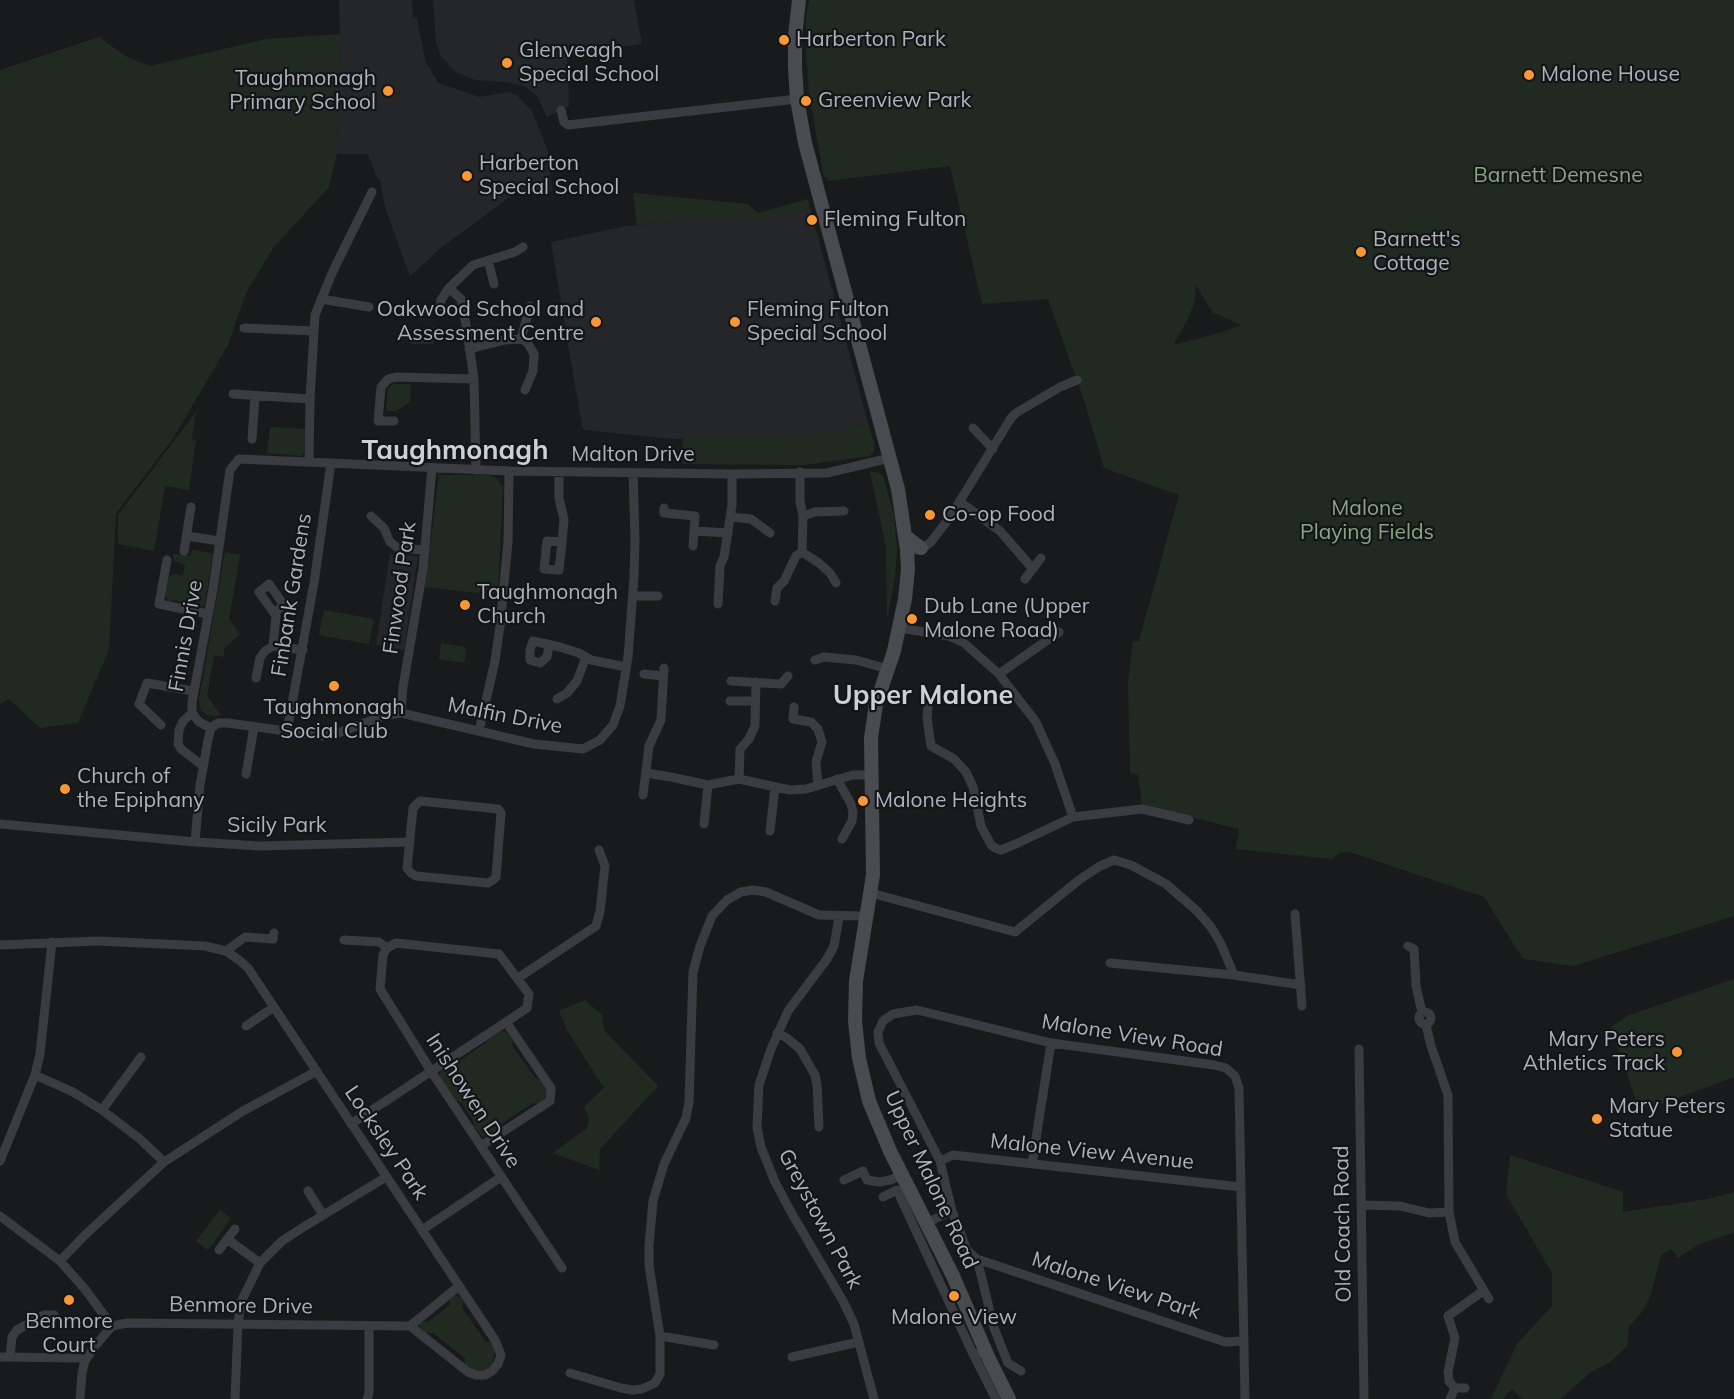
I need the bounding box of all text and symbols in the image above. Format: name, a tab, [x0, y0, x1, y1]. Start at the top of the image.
place label: Harberton Park	[796, 27, 946, 53]
marker: Harberton Park	[777, 33, 791, 47]
place label: Glenveagh Special School	[519, 38, 659, 88]
marker: Glenveagh Special School	[500, 56, 514, 70]
place label: Malone House	[1541, 62, 1680, 88]
place label: Taughmonagh Primary School	[229, 66, 376, 116]
marker: Malone House	[1522, 68, 1536, 82]
marker: Taughmonagh Primary School	[381, 84, 395, 98]
place label: Greenview Park	[818, 88, 971, 114]
marker: Greenview Park	[799, 94, 813, 108]
place label: Harberton Special School	[479, 151, 619, 201]
park label: Barnett Demesne	[1473, 163, 1643, 189]
marker: Harberton Special School	[460, 169, 474, 183]
place label: Fleming Fulton	[824, 207, 966, 233]
marker: Fleming Fulton	[805, 213, 819, 227]
place label: Barnett's Cottage	[1373, 227, 1461, 277]
marker: Barnett's Cottage	[1354, 245, 1368, 259]
place label: Oakwood School and Assessment Centre	[377, 297, 584, 347]
place label: Fleming Fulton Special School	[747, 297, 889, 347]
marker: Oakwood School and Assessment Centre	[589, 315, 603, 329]
marker: Fleming Fulton Special School	[728, 315, 742, 329]
district label: Taughmonagh	[362, 435, 548, 467]
street label: Malton Drive	[571, 442, 695, 468]
park label: Malone Playing Fields	[1300, 496, 1434, 546]
place label: Co-op Food	[942, 502, 1055, 528]
marker: Co-op Food	[923, 508, 937, 522]
street label: Finbank Gardens	[267, 511, 317, 679]
street label: Finwood Park	[378, 520, 422, 656]
street label: Finnis Drive	[164, 578, 208, 694]
place label: Taughmonagh Church	[477, 580, 618, 630]
place label: Dub Lane (Upper Malone Road)	[924, 594, 1089, 644]
marker: Taughmonagh Church	[458, 598, 472, 612]
marker: Dub Lane (Upper Malone Road)	[905, 612, 919, 626]
marker: Taughmonagh Social Club	[327, 679, 341, 693]
district label: Upper Malone	[833, 680, 1013, 712]
street label: Malfin Drive	[446, 693, 564, 739]
place label: Taughmonagh Social Club	[263, 695, 405, 745]
place label: Church of the Epiphany	[77, 764, 204, 814]
marker: Church of the Epiphany	[58, 782, 72, 796]
place label: Malone Heights	[875, 788, 1027, 814]
marker: Malone Heights	[856, 794, 870, 808]
street label: Sicily Park	[227, 813, 327, 839]
street label: Malone View Road	[1040, 1009, 1224, 1063]
place label: Mary Peters Athletics Track	[1523, 1027, 1665, 1077]
street label: Inishowen Drive	[420, 1029, 526, 1173]
marker: Mary Peters Athletics Track	[1670, 1045, 1684, 1059]
street label: Locksley Park	[339, 1081, 433, 1205]
street label: Upper Malone Road	[879, 1087, 983, 1273]
place label: Mary Peters Statue	[1609, 1094, 1726, 1144]
marker: Mary Peters Statue	[1590, 1112, 1604, 1126]
street label: Malone View Avenue	[989, 1129, 1195, 1175]
street label: Greystown Park	[773, 1145, 867, 1293]
street label: Old Coach Road	[1329, 1145, 1357, 1303]
street label: Malone View Park	[1029, 1247, 1203, 1325]
marker: Malone View	[947, 1289, 961, 1303]
street label: Benmore Drive	[169, 1292, 313, 1320]
marker: Benmore Court	[62, 1293, 76, 1307]
place label: Malone View	[891, 1305, 1017, 1331]
place label: Benmore Court	[25, 1309, 113, 1359]

